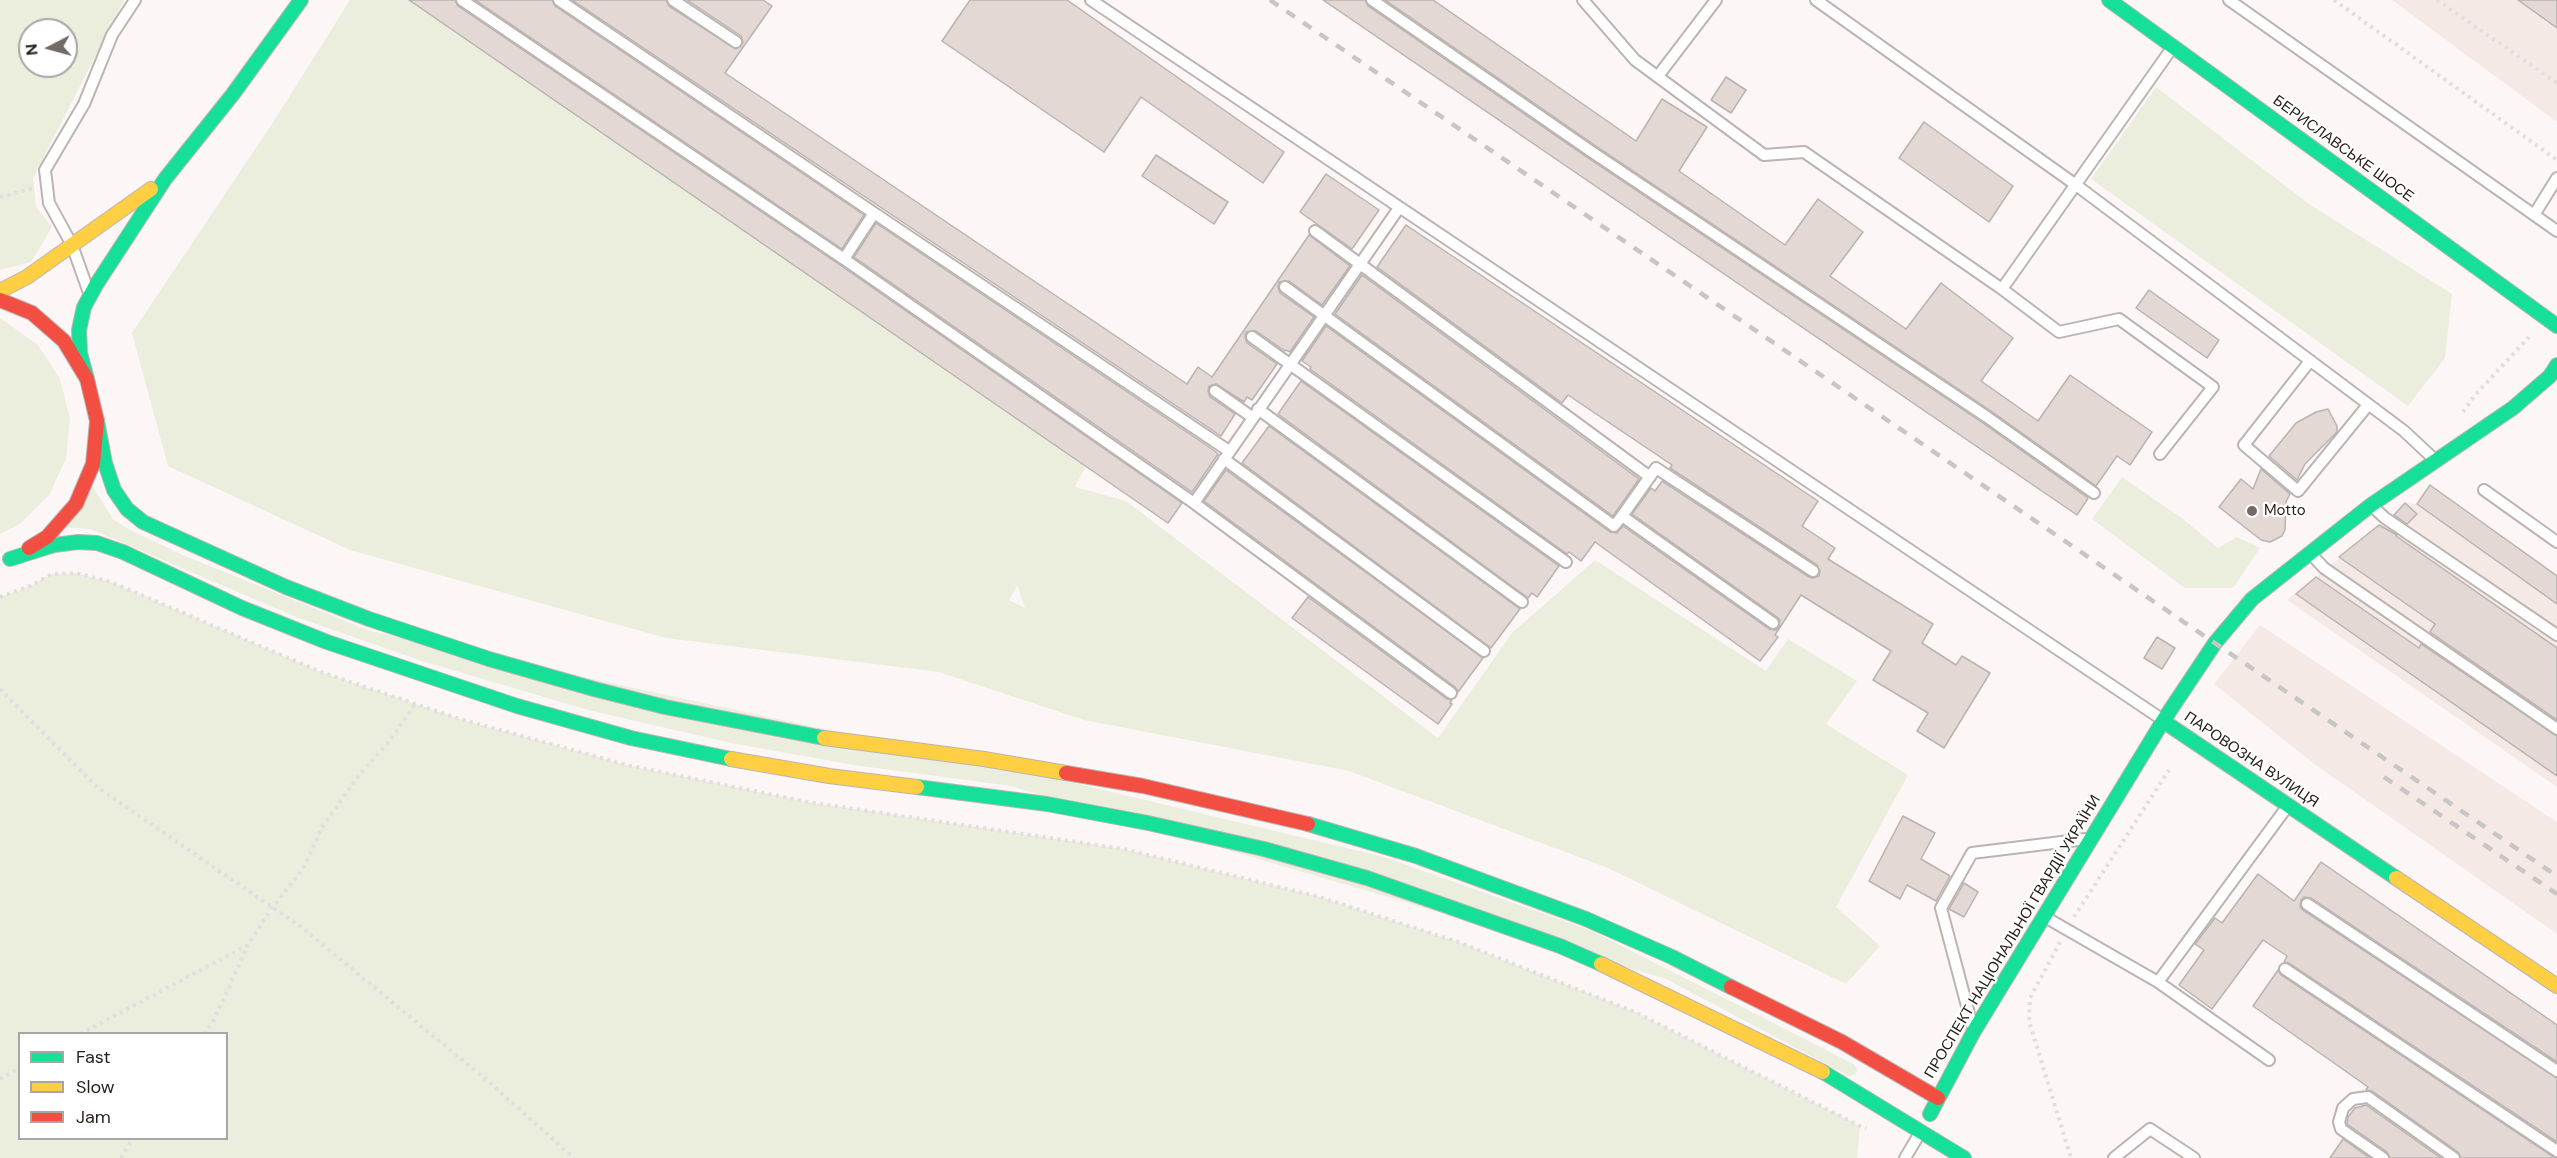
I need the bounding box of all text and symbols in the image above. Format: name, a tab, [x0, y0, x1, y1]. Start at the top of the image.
north arrow	[18, 18, 78, 78]
text: N	[21, 43, 43, 57]
street label: БЕРИСЛАВСЬКЕ ШОСЕ	[2269, 92, 2417, 206]
place label: Motto	[2264, 502, 2306, 520]
marker: Motto	[2245, 504, 2259, 518]
street label: ПАРОВОЗНА ВУЛИЦЯ	[2180, 708, 2322, 812]
street label: ПРОСПЕКТ НАЦІОНАЛЬНОЇ ГВАРДІЇ УКРАЇНИ	[1921, 792, 2105, 1082]
legend	[18, 1032, 228, 1140]
text: Fast	[76, 1045, 111, 1069]
text: Slow	[76, 1075, 115, 1099]
text: Jam	[76, 1105, 111, 1129]

